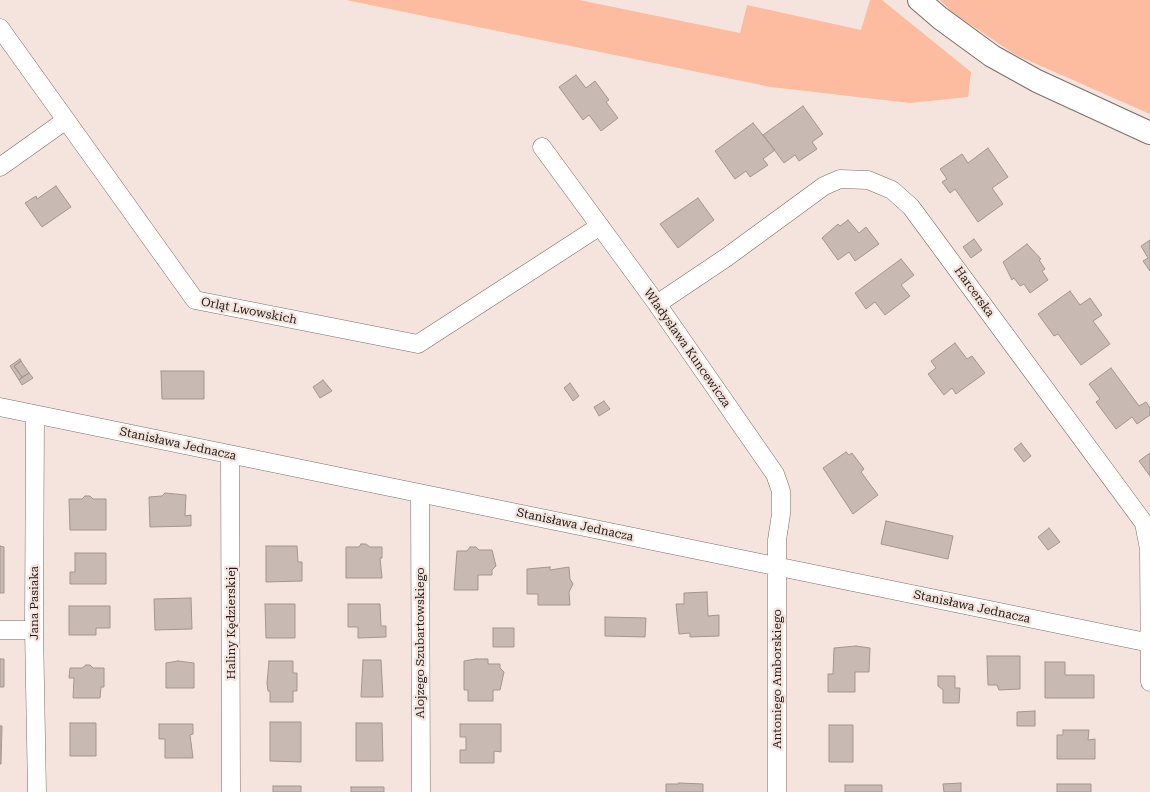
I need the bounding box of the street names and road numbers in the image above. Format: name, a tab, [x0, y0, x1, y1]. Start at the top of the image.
street label: Harcerska	[951, 264, 997, 320]
street label: Władysława Kuncewicza	[640, 286, 734, 410]
street label: Orląt Lwowskich	[200, 295, 298, 327]
street label: Stanisława Jednacza	[118, 425, 238, 463]
street label: Stanisława Jednacza	[515, 506, 635, 544]
street label: Jana Pasiaka	[27, 566, 41, 640]
street label: Haliny Kędzierskiej	[224, 567, 238, 679]
street label: Alojzego Szubartowskiego	[413, 567, 427, 719]
street label: Stanisława Jednacza	[912, 588, 1032, 626]
street label: Antoniego Amborskiego	[770, 609, 784, 749]

